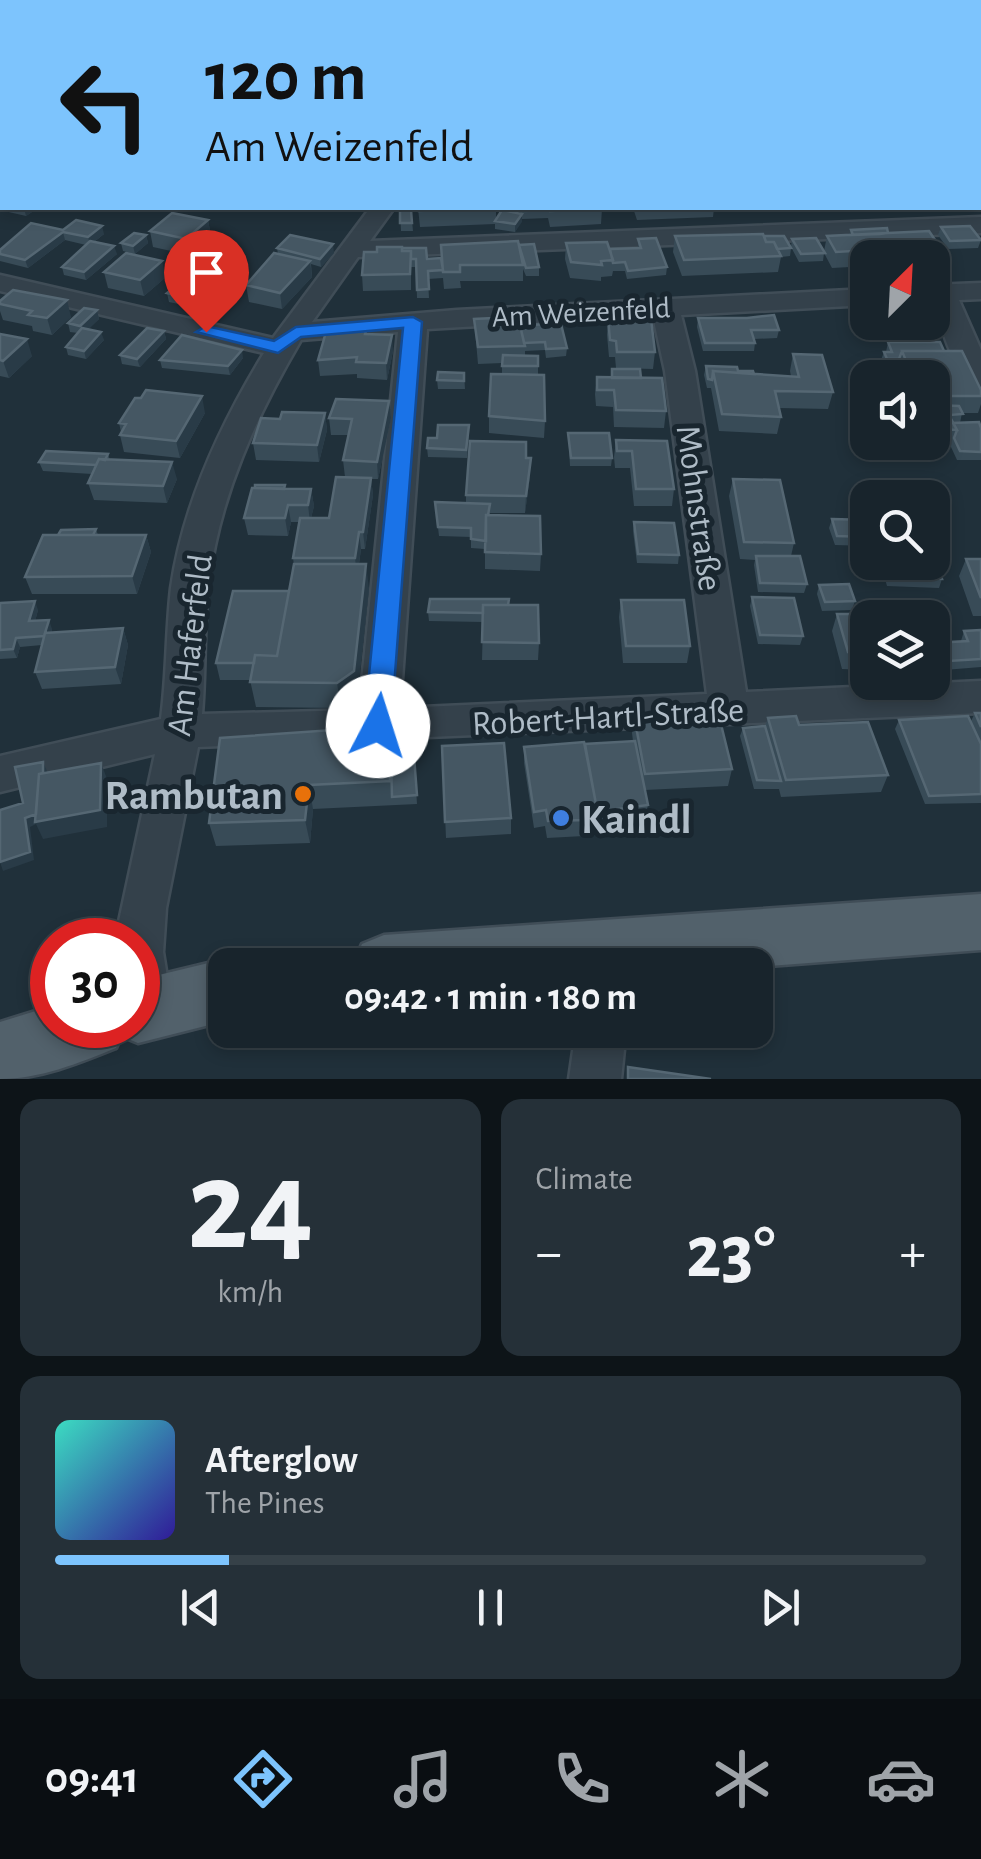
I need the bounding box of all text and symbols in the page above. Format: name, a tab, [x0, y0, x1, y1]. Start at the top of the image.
icon: left	[40, 40, 170, 170]
text: 120 m	[205, 43, 367, 113]
text: Am Weizenfeld	[205, 125, 473, 170]
pin	[164, 230, 249, 333]
north arrow	[850, 240, 950, 340]
map controls	[850, 240, 950, 700]
icon: arrive	[179, 245, 234, 300]
street label: Am Weizenfeld	[491, 293, 671, 333]
button: sound	[850, 360, 950, 460]
street label: Mohnstraße	[670, 423, 727, 593]
button: search	[850, 480, 950, 580]
street label: Am Haferfeld	[162, 552, 219, 738]
button: layers	[850, 600, 950, 700]
position arrow	[326, 674, 430, 778]
street label: Robert-Hartl-Straße	[471, 693, 745, 742]
place label: Rambutan	[105, 775, 283, 817]
marker: Rambutan	[292, 783, 314, 805]
place label: Kaindl	[581, 799, 692, 841]
marker: Kaindl	[550, 807, 572, 829]
speed limit sign: 30	[30, 918, 160, 1048]
text: 09:42 · 1 min · 180 m	[344, 979, 637, 1017]
text: 24	[187, 1143, 314, 1273]
text: Climate	[536, 1163, 633, 1195]
text: 23°	[686, 1216, 776, 1291]
text: −	[536, 1226, 562, 1281]
text: +	[900, 1226, 926, 1281]
text: km/h	[217, 1276, 283, 1308]
text: Afterglow	[205, 1442, 358, 1480]
text: The Pines	[205, 1487, 325, 1519]
icon: previous	[173, 1580, 228, 1635]
icon: pause	[463, 1580, 518, 1635]
icon: next	[753, 1580, 808, 1635]
icon: directions	[228, 1744, 298, 1814]
icon: music	[388, 1744, 458, 1814]
icon: phone	[547, 1744, 617, 1814]
icon: climate	[707, 1744, 777, 1814]
icon: car	[866, 1744, 936, 1814]
text: 09:41	[45, 1756, 139, 1801]

